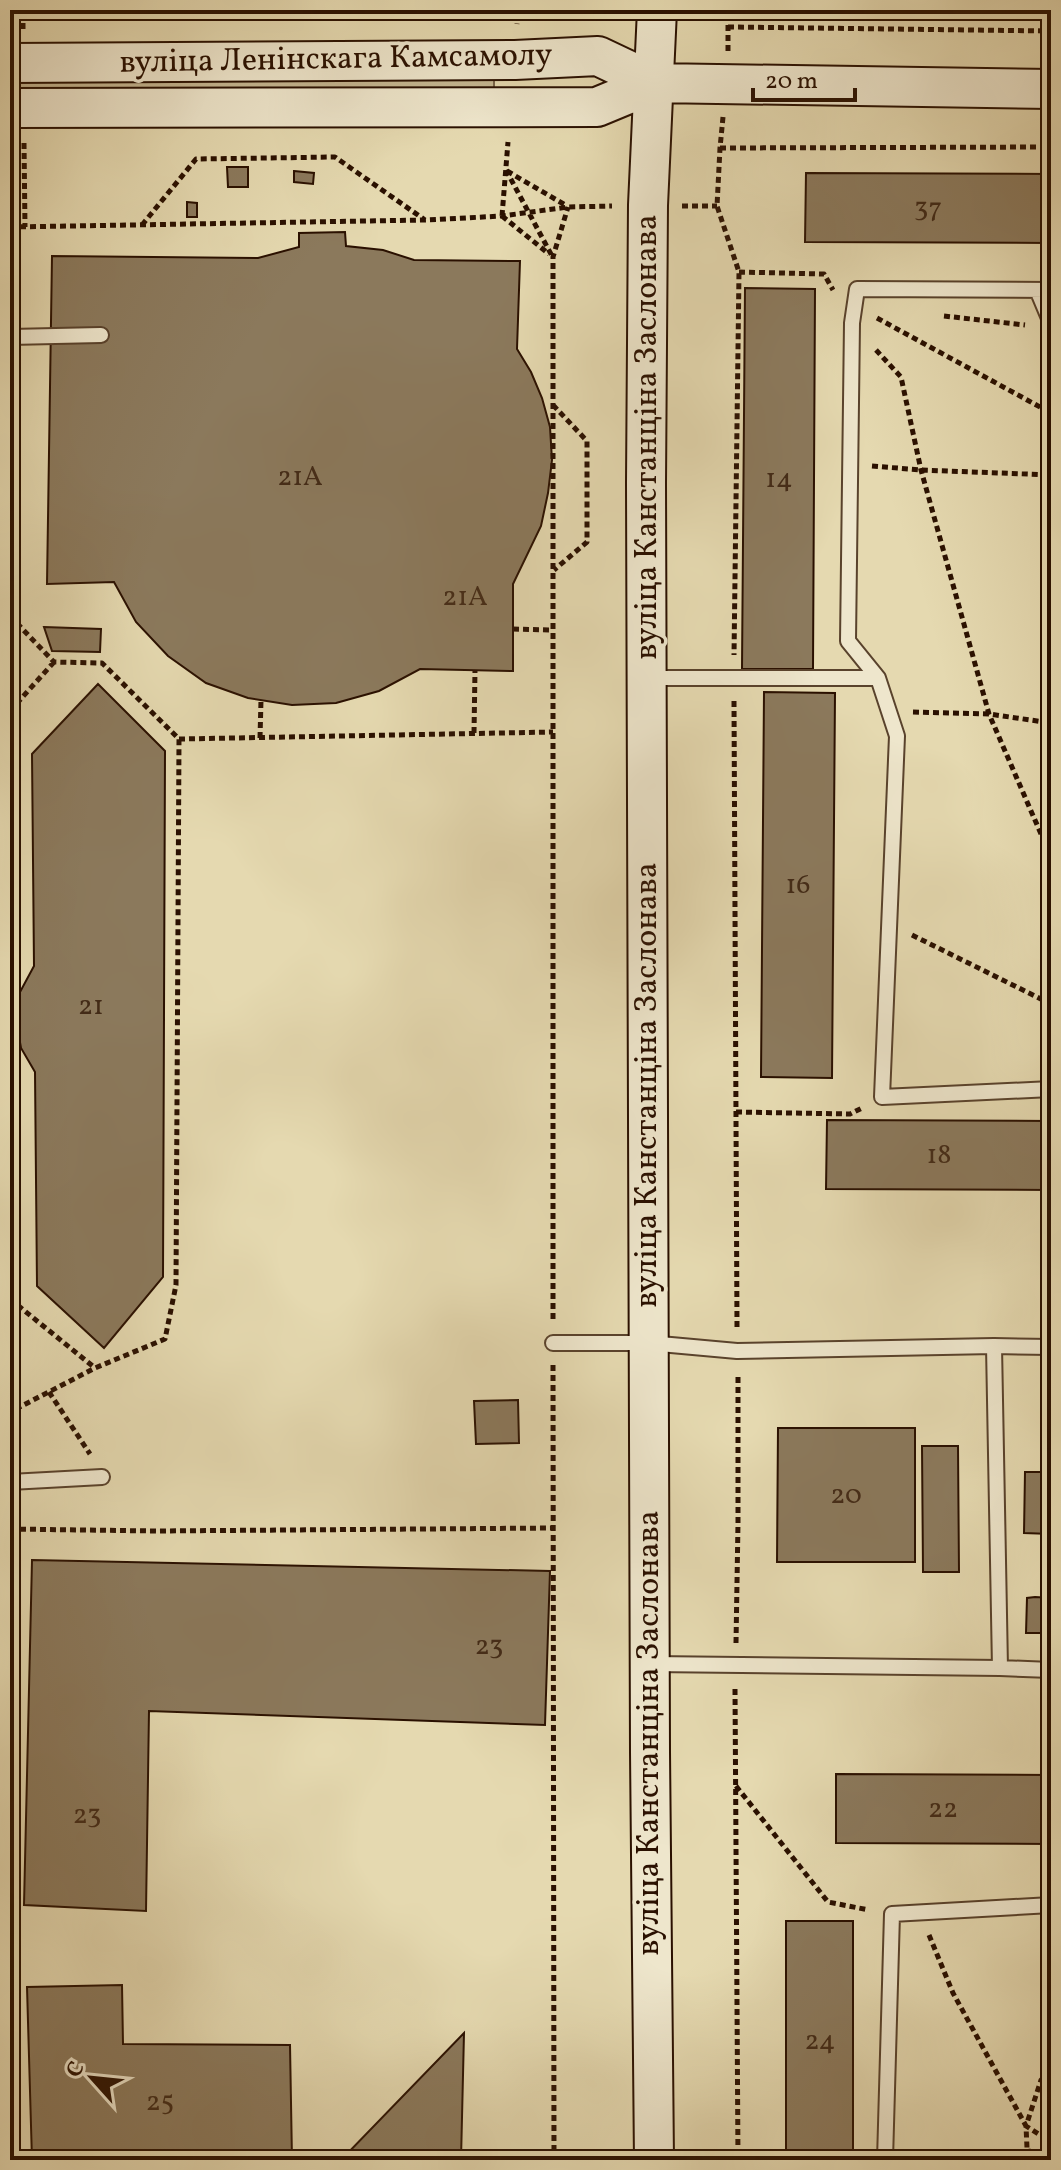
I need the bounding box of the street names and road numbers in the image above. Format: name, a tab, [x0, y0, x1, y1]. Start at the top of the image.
street label: вуліца Ленінскага Камсамолу	[119, 34, 553, 86]
street label: вуліца Канстанціна Заслонава	[626, 214, 670, 660]
street label: вуліца Канстанціна Заслонава	[626, 862, 670, 1308]
street label: вуліца Канстанціна Заслонава	[628, 1510, 672, 1956]

